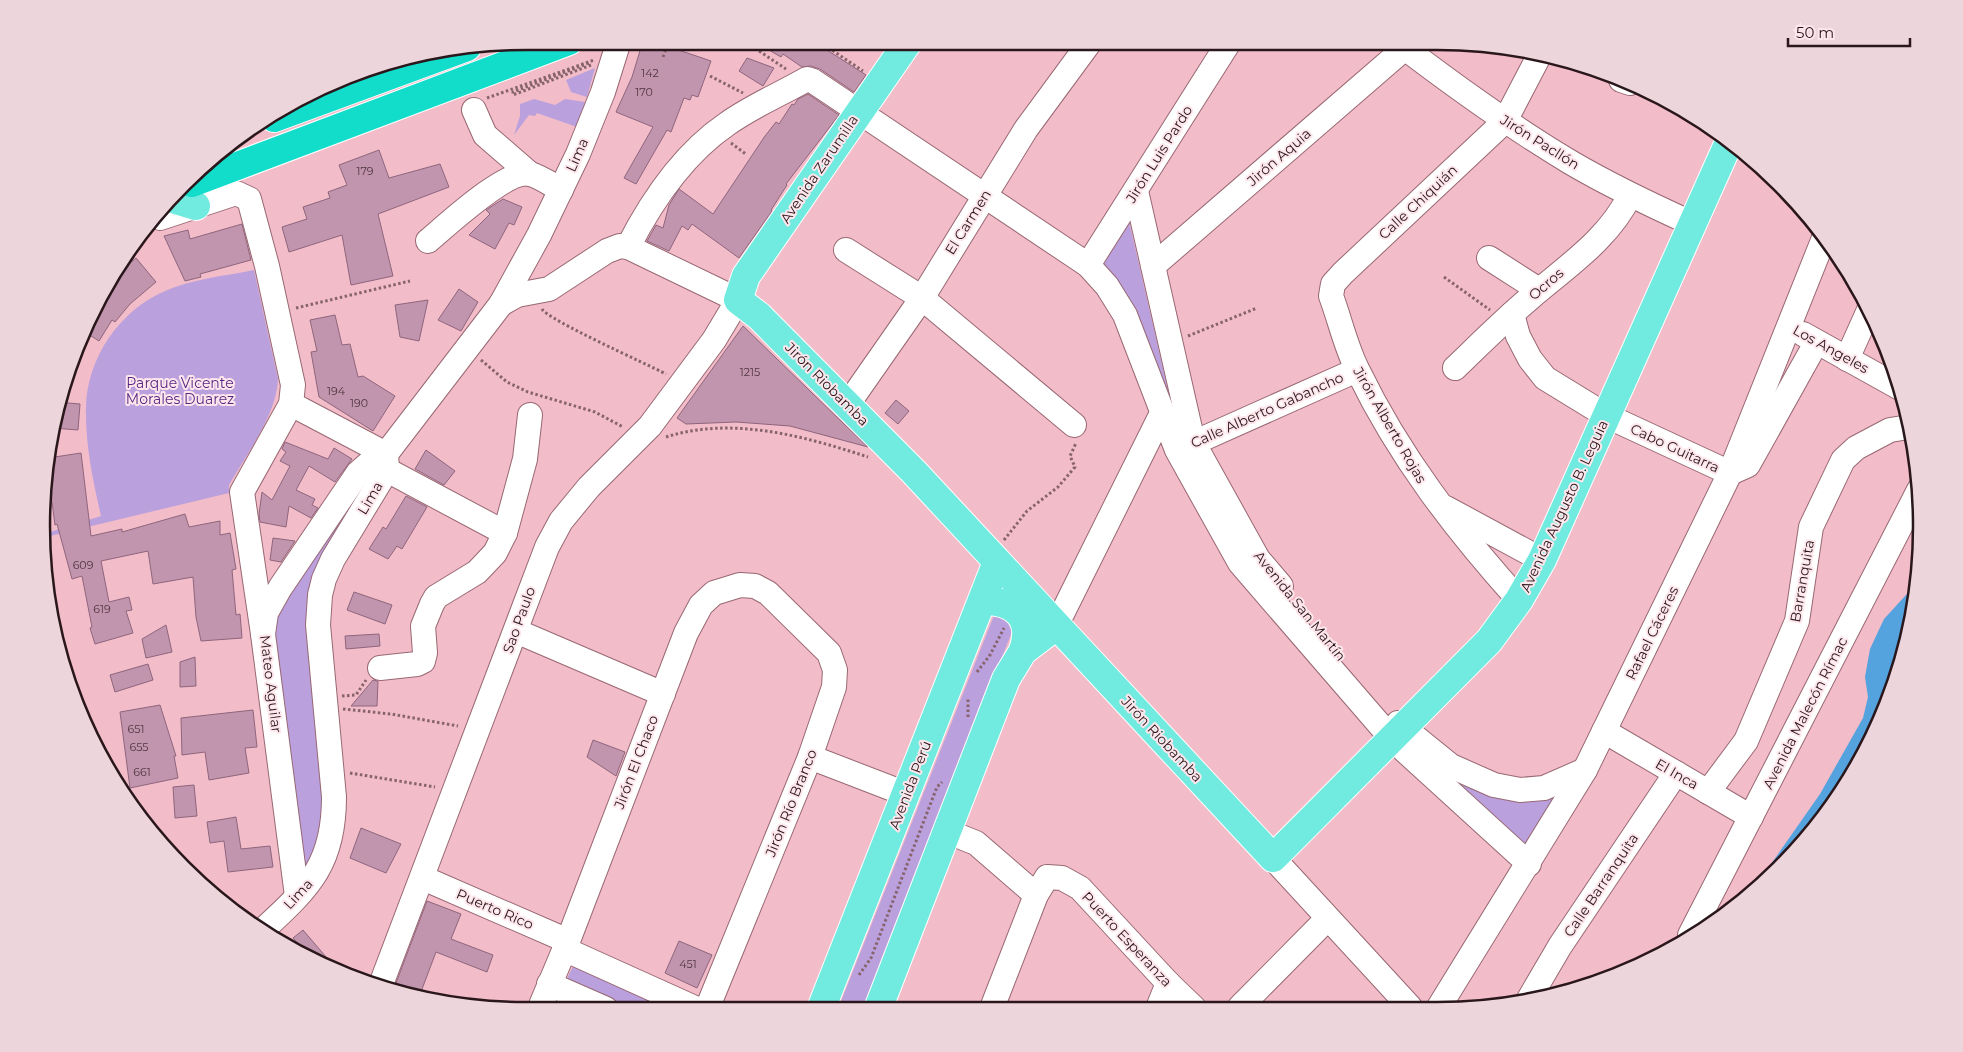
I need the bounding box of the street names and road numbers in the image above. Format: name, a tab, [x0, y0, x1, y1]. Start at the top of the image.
street label: Jirón Luis Pardo	[1121, 102, 1196, 207]
street label: Jirón Pacllón	[1496, 110, 1583, 173]
street label: Avenida Zarumilla	[776, 111, 862, 227]
street label: Jirón Aquia	[1243, 124, 1315, 190]
street label: Lima	[562, 135, 592, 175]
street label: Calle Chiquián	[1375, 161, 1461, 243]
street label: El Carmen	[941, 186, 995, 258]
street label: Ocros	[1525, 264, 1567, 304]
street label: Los Angeles	[1790, 321, 1872, 377]
street label: Jirón Riobamba	[781, 338, 873, 430]
street label: Jirón Alberto Rojas	[1349, 363, 1431, 487]
street label: Calle Alberto Gabancho	[1188, 368, 1346, 452]
street label: Avenida Augusto B. Leguia	[1516, 417, 1612, 595]
street label: Cabo Guitarra	[1628, 419, 1722, 477]
street label: Lima	[353, 478, 387, 518]
street label: Barranquita	[1786, 538, 1818, 624]
street label: Avenida San Martín	[1250, 547, 1350, 665]
street label: Rafael Cáceres	[1622, 583, 1683, 683]
street label: Sao Paulo	[499, 584, 539, 656]
street label: Mateo Aguilar	[256, 634, 286, 734]
street label: Avenida Malecón Rímac	[1759, 634, 1851, 792]
street label: Jirón Riobamba	[1117, 692, 1206, 786]
street label: Jirón El Chaco	[609, 712, 662, 812]
street label: Avenida Perú	[885, 738, 935, 832]
street label: Jirón Río Branco	[761, 746, 821, 860]
street label: El Inca	[1652, 755, 1702, 793]
street label: Calle Barranquita	[1560, 830, 1642, 940]
street label: Lima	[279, 875, 317, 913]
street label: Puerto Rico	[454, 885, 536, 933]
street label: Puerto Esperanza	[1078, 888, 1176, 990]

